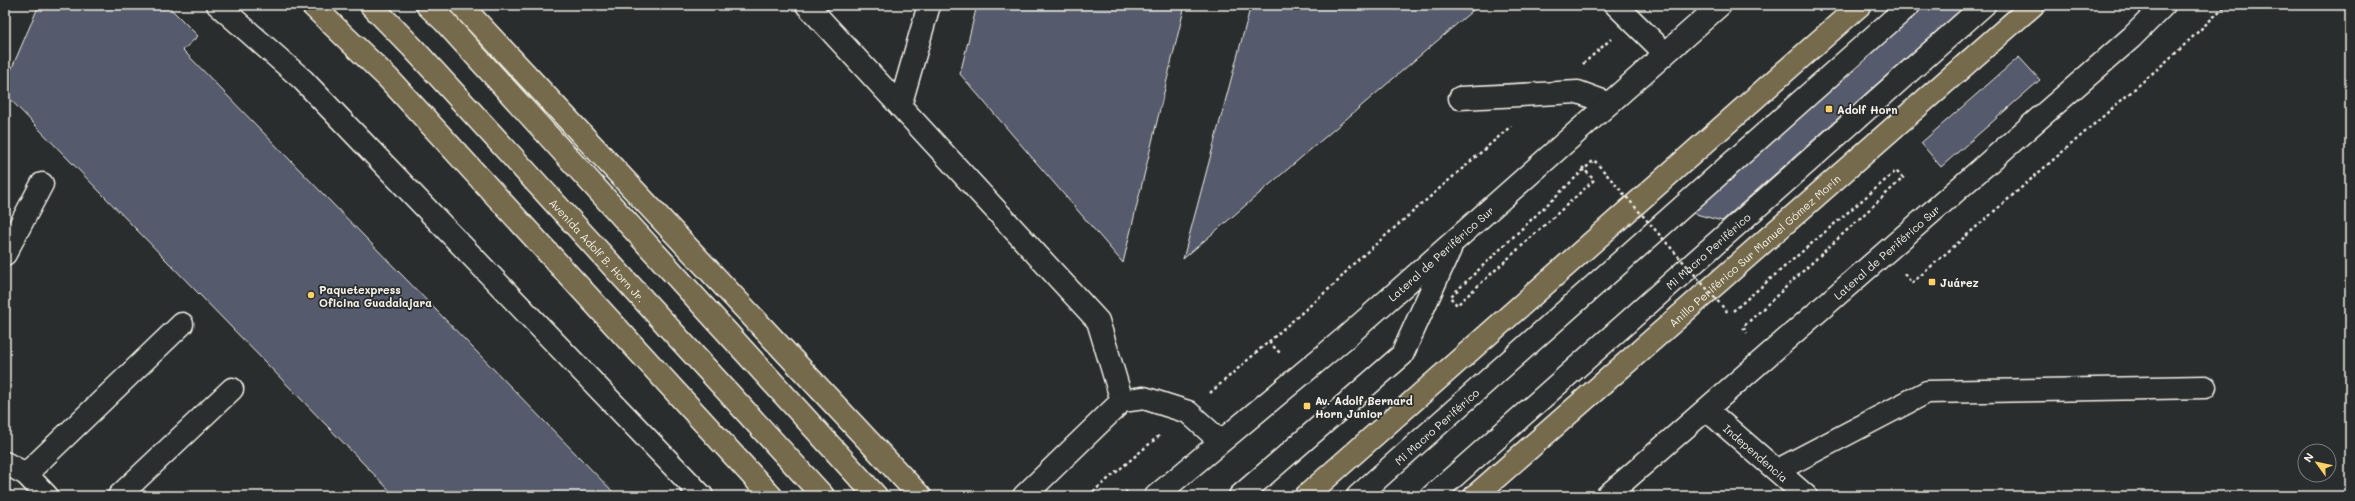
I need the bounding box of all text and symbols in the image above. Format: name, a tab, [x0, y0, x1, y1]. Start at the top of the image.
place label: Adolf Horn	[1837, 102, 1898, 117]
marker: Adolf Horn	[1824, 104, 1834, 114]
street label: Anillo Periférico Sur Manuel Gómez Morín	[1665, 171, 1843, 330]
street label: Avenida Adolf B. Horn Jr.	[547, 195, 649, 305]
street label: Lateral de Periférico Sur	[1830, 201, 1943, 302]
street label: Lateral de Periférico Sur	[1384, 202, 1497, 304]
street label: Mi Macro Periférico	[1662, 209, 1754, 292]
place label: Juárez	[1940, 275, 1979, 290]
marker: Juárez	[1927, 277, 1937, 287]
place label: Paquetexpress Oficina Guadalajara	[319, 282, 432, 310]
marker: Paquetexpress Oficina Guadalajara	[306, 290, 316, 300]
street label: Mi Macro Periférico	[1391, 384, 1482, 468]
place label: Av. Adolf Bernard Horn Junior	[1315, 393, 1413, 421]
marker: Av. Adolf Bernard Horn Junior	[1302, 401, 1312, 411]
street label: Independencia	[1721, 420, 1792, 485]
north arrow	[2297, 443, 2337, 483]
text: N	[2300, 450, 2317, 465]

